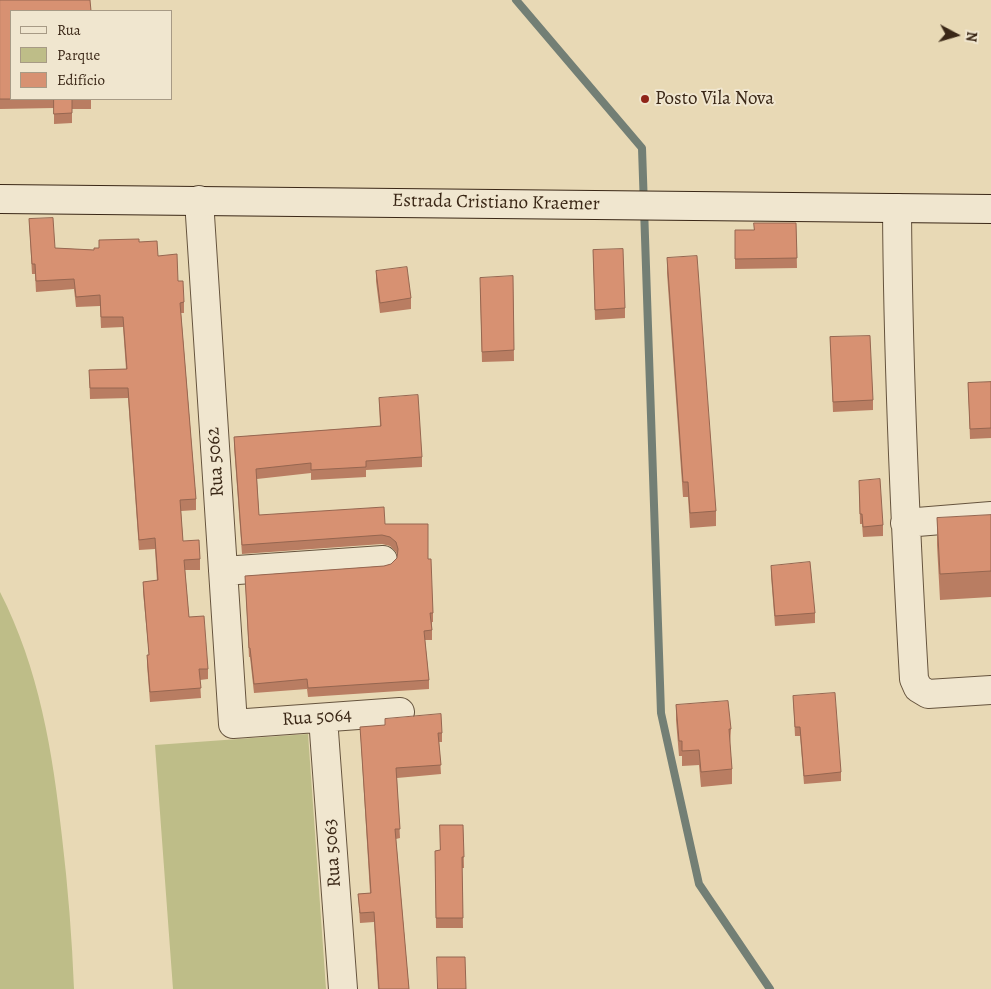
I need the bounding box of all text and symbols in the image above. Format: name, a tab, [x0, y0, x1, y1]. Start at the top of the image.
legend	[10, 10, 172, 100]
north arrow	[931, 10, 981, 60]
text: Rua	[57, 20, 81, 40]
text: N	[961, 31, 981, 43]
text: Parque	[57, 45, 100, 65]
text: Edifício	[57, 70, 105, 90]
place label: Posto Vila Nova	[655, 88, 774, 110]
marker: Posto Vila Nova	[639, 93, 651, 105]
street label: Estrada Cristiano Kraemer	[392, 190, 600, 216]
street label: Rua 5062	[202, 426, 230, 498]
street label: Rua 5064	[281, 704, 353, 732]
street label: Rua 5063	[319, 818, 347, 888]

